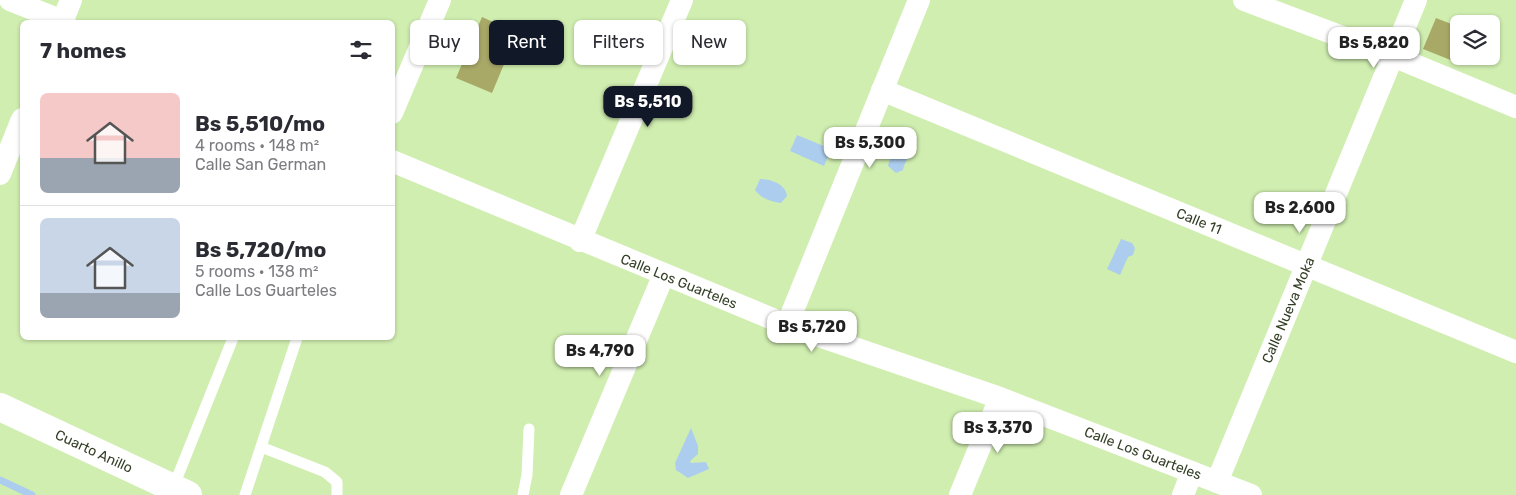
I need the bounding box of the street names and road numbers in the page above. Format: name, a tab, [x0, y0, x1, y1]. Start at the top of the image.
street label: Calle 11	[1174, 205, 1224, 238]
street label: Calle Los Guarteles	[618, 250, 740, 313]
street label: Calle Nueva Moka	[1258, 255, 1318, 366]
street label: Calle Los Guarteles	[1082, 423, 1204, 484]
street label: Cuarto Anillo	[52, 426, 135, 477]

